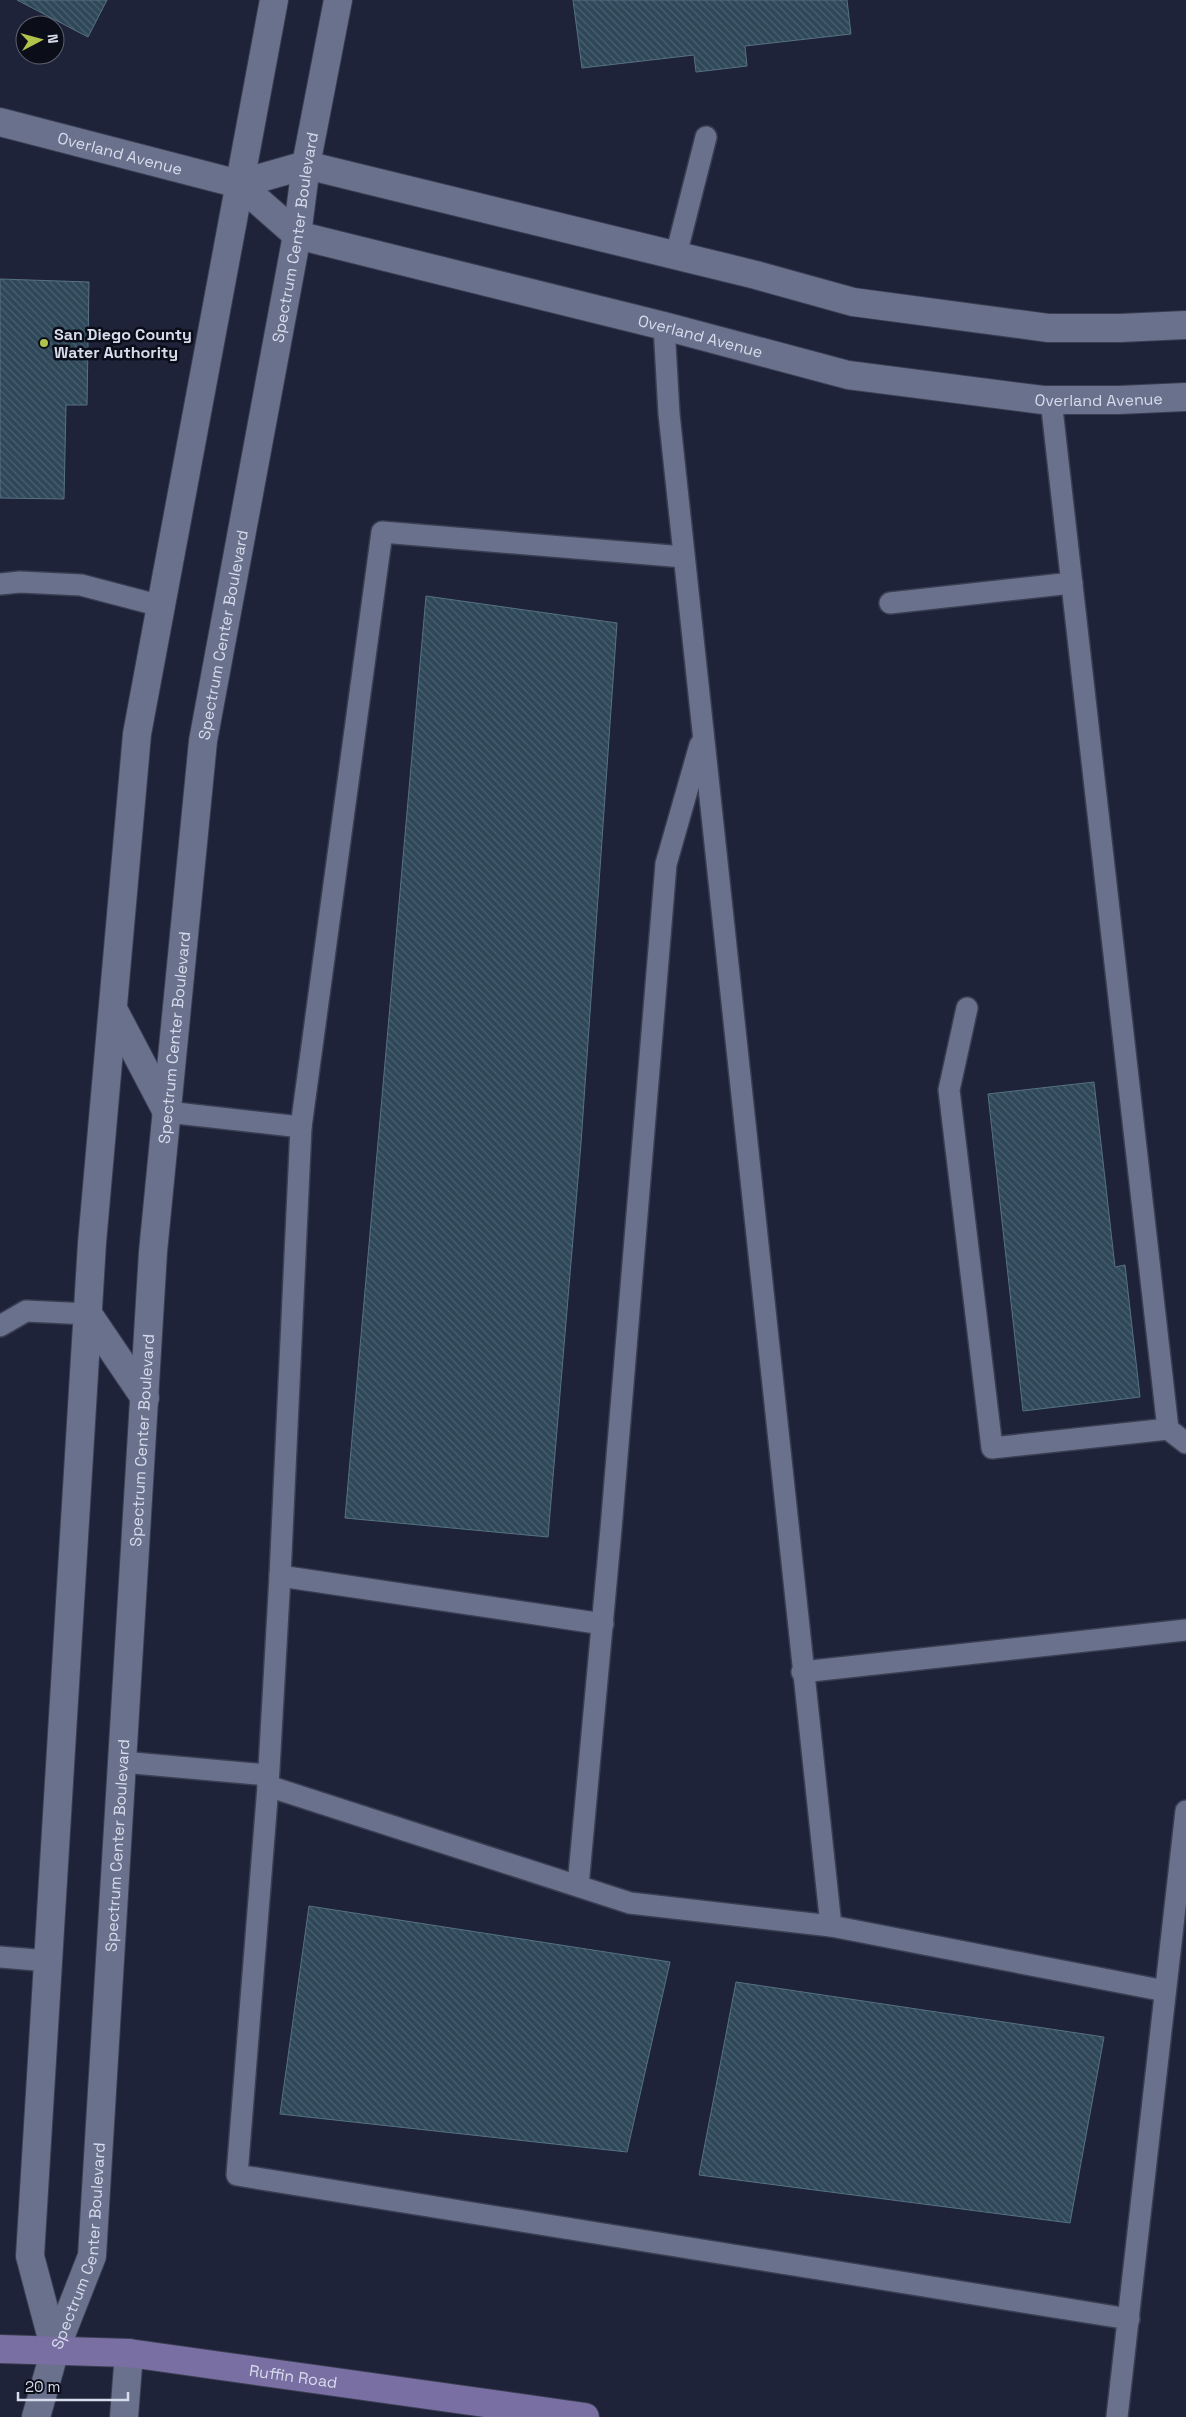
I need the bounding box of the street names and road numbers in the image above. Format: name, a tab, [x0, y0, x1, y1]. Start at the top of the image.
street label: Overland Avenue	[55, 127, 185, 179]
street label: Spectrum Center Boulevard	[267, 130, 323, 344]
street label: Overland Avenue	[636, 309, 765, 362]
street label: Overland Avenue	[1033, 388, 1163, 411]
street label: Spectrum Center Boulevard	[193, 528, 253, 741]
street label: Spectrum Center Boulevard	[153, 930, 195, 1145]
street label: Spectrum Center Boulevard	[125, 1333, 159, 1547]
street label: Spectrum Center Boulevard	[100, 1738, 134, 1952]
street label: Spectrum Center Boulevard	[46, 2142, 109, 2352]
street label: Ruffin Road	[248, 2359, 339, 2393]

